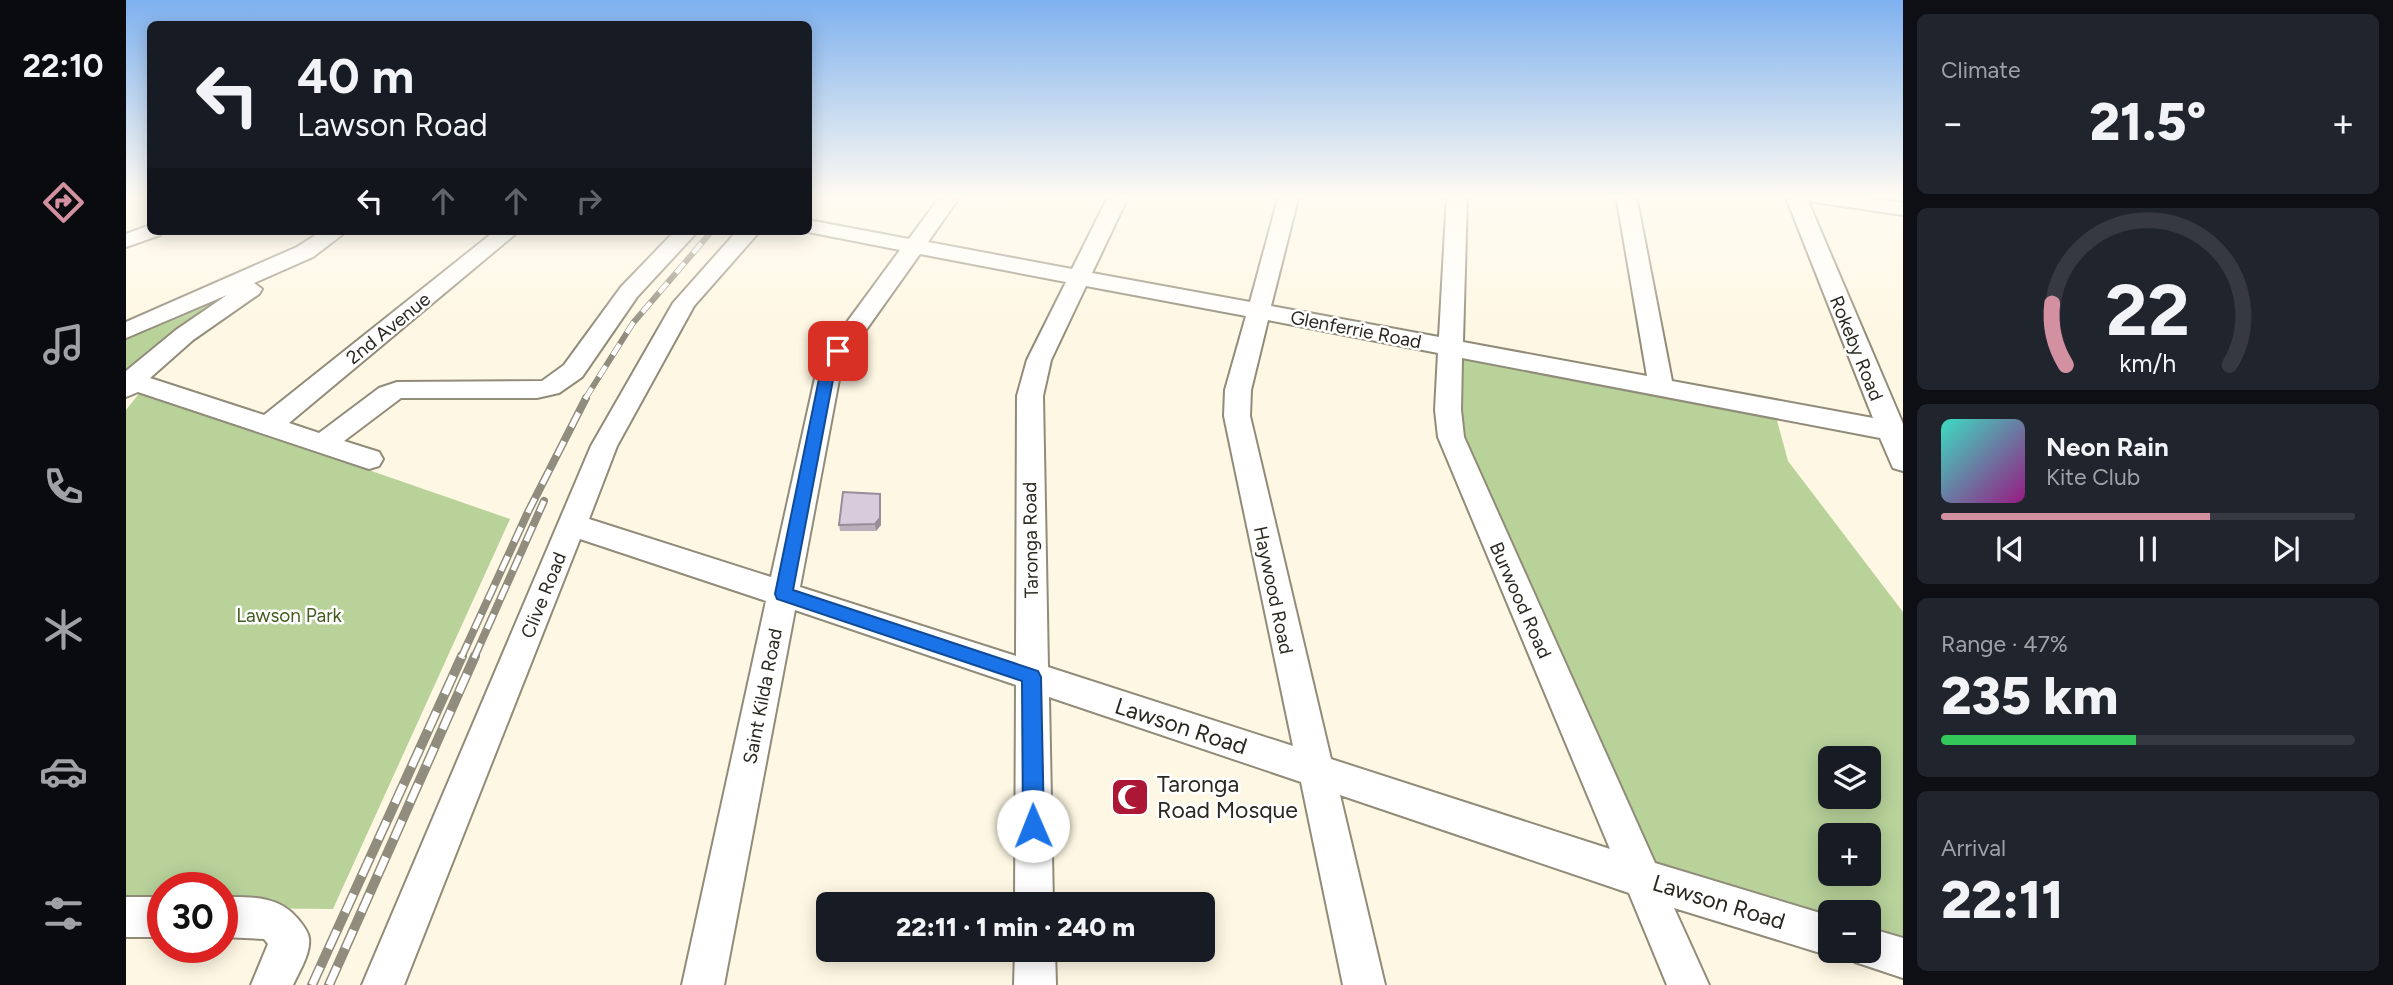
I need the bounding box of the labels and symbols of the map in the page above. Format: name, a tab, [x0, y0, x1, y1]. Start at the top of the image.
street label: 2nd Avenue	[342, 288, 435, 369]
street label: Rokeby Road	[1825, 292, 1888, 404]
street label: Glenferrie Road	[1288, 306, 1423, 353]
pin	[808, 321, 868, 381]
street label: Taronga Road	[1018, 482, 1043, 598]
street label: Haywood Road	[1249, 524, 1298, 656]
street label: Burwood Road	[1485, 538, 1556, 662]
street label: Clive Road	[516, 549, 571, 642]
park label: Lawson Park	[236, 604, 343, 627]
street label: Saint Kilda Road	[738, 626, 787, 766]
street label: Lawson Road	[1111, 692, 1251, 760]
place label: Taronga Road Mosque	[1157, 770, 1298, 824]
mosque icon: Taronga Road Mosque	[1109, 776, 1151, 818]
position arrow	[996, 789, 1070, 863]
street label: Lawson Road	[1649, 869, 1789, 935]
speed limit sign: 30	[147, 872, 238, 963]

